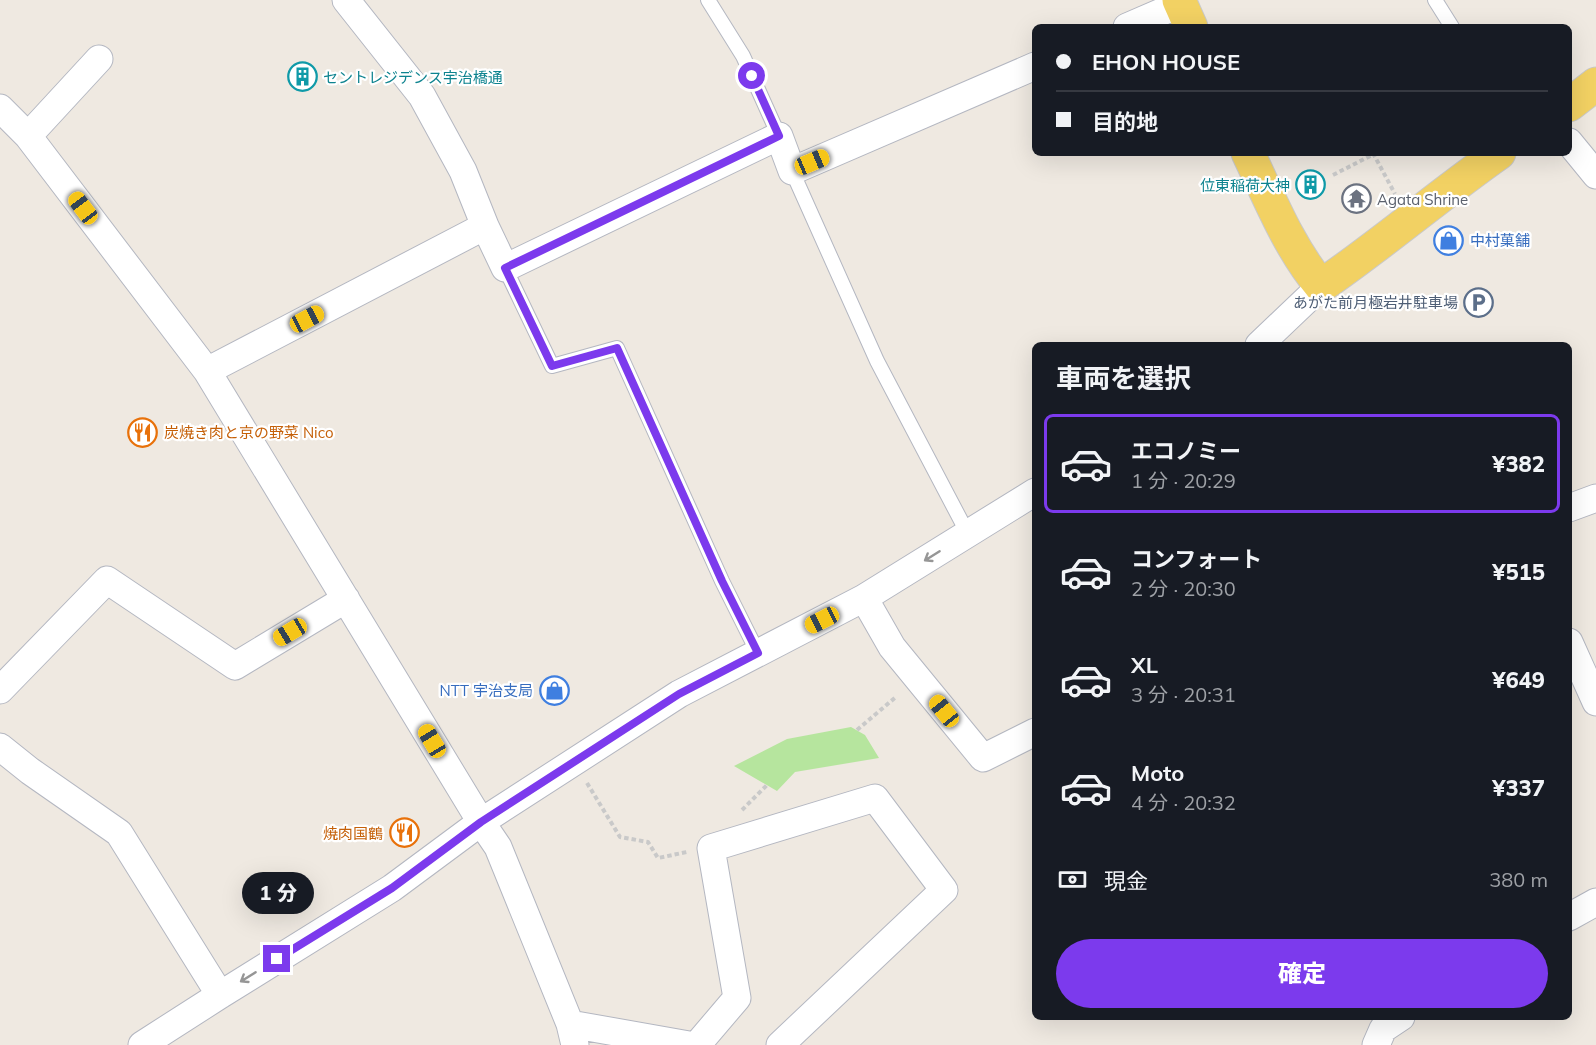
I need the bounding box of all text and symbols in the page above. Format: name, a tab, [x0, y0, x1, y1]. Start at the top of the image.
text: EHON HOUSE	[1092, 48, 1240, 76]
building icon: セントレジデンス宇治橋通	[286, 61, 318, 93]
route start	[738, 62, 765, 89]
place label: セントレジデンス宇治橋通	[323, 68, 503, 87]
text: 目的地	[1092, 108, 1158, 136]
car	[792, 147, 832, 177]
building icon: 位東稲荷大神	[1295, 169, 1327, 201]
place label: 位東稲荷大神	[1200, 176, 1290, 195]
temple icon: Agata Shrine	[1340, 183, 1372, 215]
car	[65, 188, 101, 228]
place label: Agata Shrine	[1377, 190, 1468, 209]
shop icon: 中村菓舗	[1433, 224, 1465, 256]
place label: 中村菓舗	[1470, 231, 1530, 250]
parking icon: あがた前月極岩井駐車場	[1463, 286, 1495, 318]
place label: あがた前月極岩井駐車場	[1293, 293, 1458, 312]
car	[287, 303, 327, 335]
text: 車両を選択	[1056, 361, 1191, 395]
restaurant icon: 炭焼き肉と京の野菜 Nico	[127, 416, 159, 448]
place label: 炭焼き肉と京の野菜 Nico	[164, 423, 334, 442]
icon: car	[1059, 437, 1113, 491]
text: エコノミー	[1131, 437, 1241, 465]
text: ¥382	[1492, 450, 1545, 478]
text: 1 分 · 20:29	[1131, 468, 1236, 493]
icon: car	[1059, 545, 1113, 599]
text: コンフォート	[1131, 545, 1262, 573]
one-way arrow	[924, 551, 941, 563]
text: ¥515	[1492, 558, 1545, 586]
text: 2 分 · 20:30	[1131, 576, 1236, 601]
car	[802, 604, 842, 636]
car	[270, 615, 310, 649]
text: XL	[1131, 651, 1158, 679]
icon: car	[1059, 653, 1113, 707]
text: ¥649	[1492, 666, 1545, 694]
shop icon: NTT 宇治支局	[538, 674, 570, 706]
place label: NTT 宇治支局	[440, 681, 533, 700]
text: 3 分 · 20:31	[1131, 682, 1236, 707]
car	[926, 691, 962, 731]
car	[415, 721, 449, 761]
text: Moto	[1131, 759, 1184, 787]
icon: car	[1059, 761, 1113, 815]
text: ¥337	[1492, 774, 1545, 802]
text: 4 分 · 20:32	[1131, 790, 1236, 815]
restaurant icon: 焼肉国鶴	[388, 817, 420, 849]
place label: 焼肉国鶴	[323, 824, 383, 843]
icon: cash	[1056, 863, 1089, 896]
text: 現金	[1104, 867, 1148, 895]
text: 380 m	[1489, 867, 1548, 892]
callout: 1 分	[241, 872, 313, 914]
text: 1 分	[259, 880, 297, 905]
button: 確定	[1056, 939, 1548, 1008]
route end	[263, 945, 290, 972]
one-way arrow	[240, 972, 257, 984]

